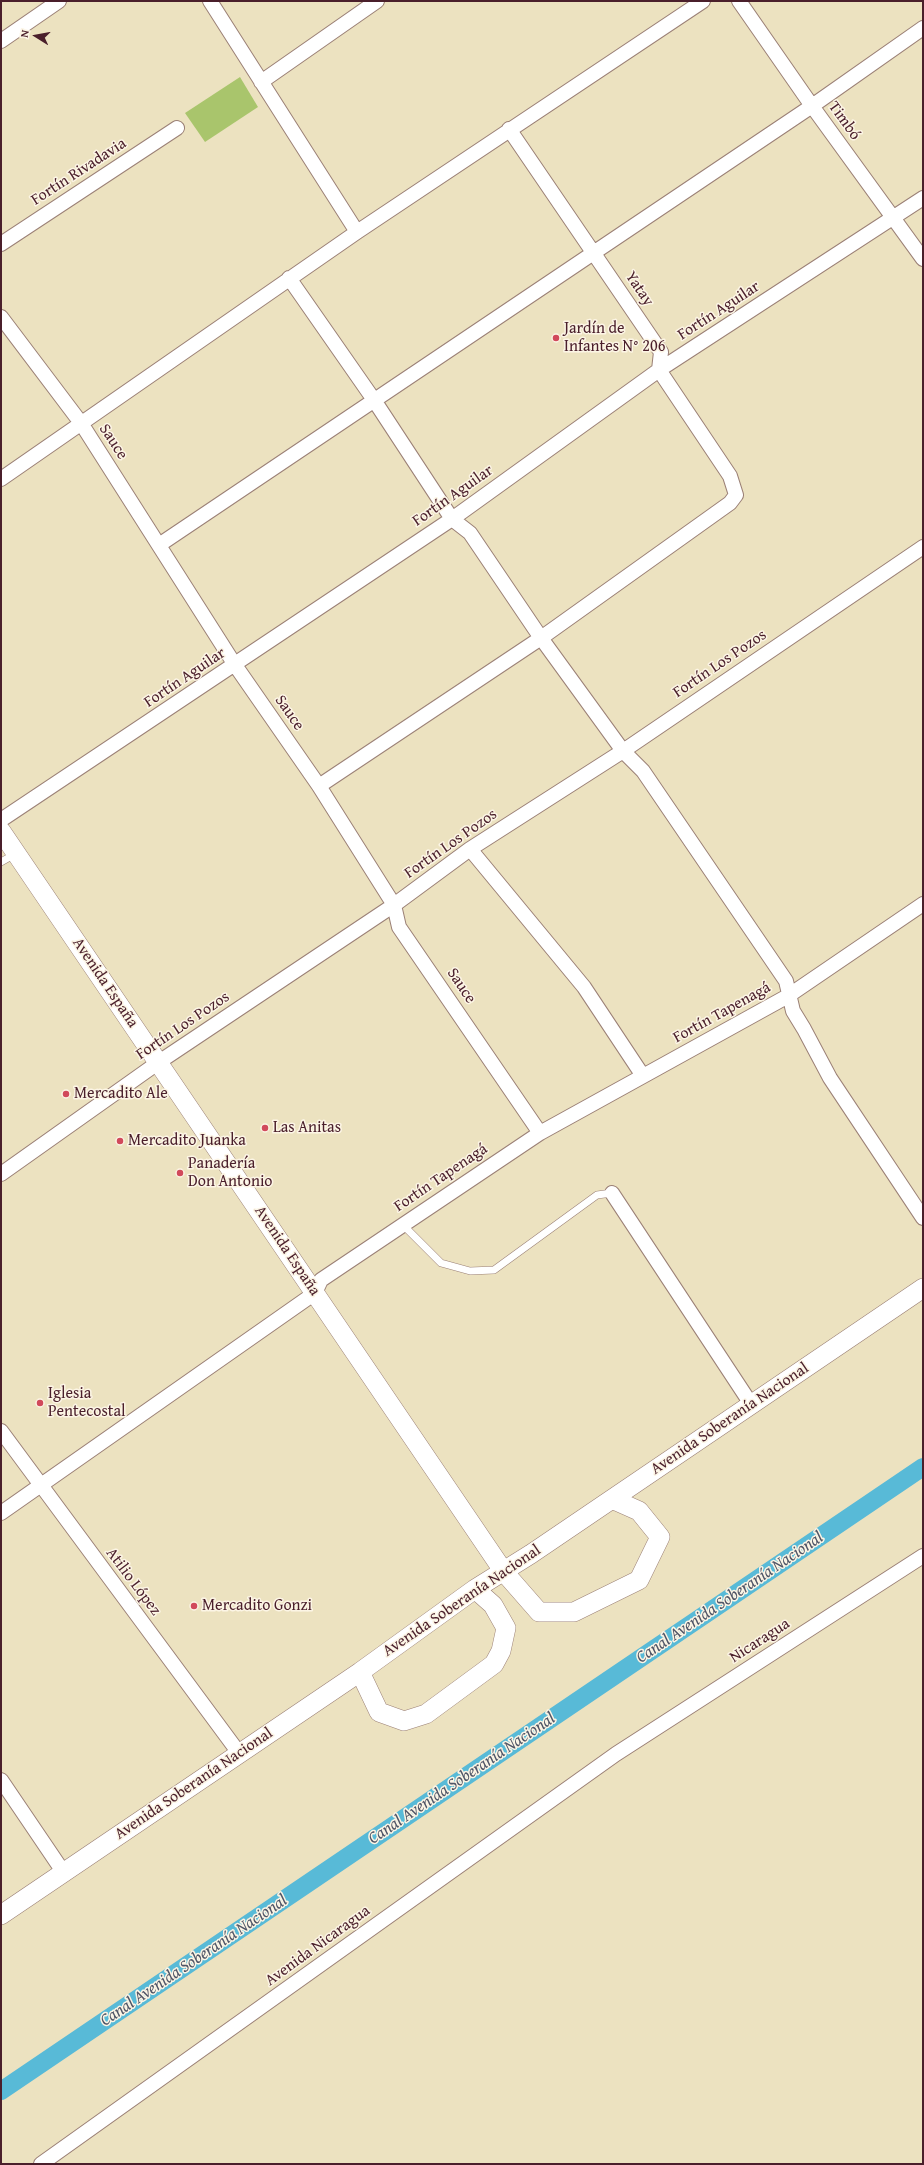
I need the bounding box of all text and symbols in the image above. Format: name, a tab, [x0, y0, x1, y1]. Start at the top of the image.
north arrow	[16, 16, 56, 56]
text: N	[16, 29, 33, 39]
street label: Timbó	[824, 98, 864, 144]
street label: Fortín Rivadavia	[28, 134, 130, 210]
street label: Yatay	[621, 268, 657, 310]
street label: Fortín Aguilar	[674, 277, 764, 345]
place label: Jardín de Infantes N° 206	[564, 319, 665, 357]
marker: Jardín de Infantes N° 206	[551, 333, 561, 343]
street label: Sauce	[94, 421, 132, 463]
street label: Fortín Aguilar	[409, 461, 497, 531]
street label: Fortín Los Pozos	[670, 626, 770, 702]
street label: Fortín Aguilar	[141, 644, 229, 712]
street label: Sauce	[270, 692, 308, 734]
street label: Fortín Los Pozos	[401, 805, 501, 883]
street label: Avenida España	[68, 934, 142, 1032]
street label: Sauce	[442, 965, 480, 1007]
street label: Fortín Tapenagá	[670, 978, 774, 1048]
street label: Fortín Los Pozos	[133, 988, 233, 1064]
place label: Mercadito Ale	[74, 1084, 168, 1104]
marker: Mercadito Ale	[61, 1089, 71, 1099]
place label: Las Anitas	[273, 1118, 341, 1138]
marker: Las Anitas	[260, 1123, 270, 1133]
place label: Mercadito Juanka	[128, 1131, 246, 1151]
marker: Mercadito Juanka	[115, 1136, 125, 1146]
street label: Fortín Tapenagá	[391, 1140, 491, 1216]
place label: Panadería Don Antonio	[188, 1154, 273, 1192]
marker: Panadería Don Antonio	[175, 1168, 185, 1178]
street label: Avenida España	[250, 1202, 324, 1300]
street label: Avenida Soberanía Nacional	[647, 1359, 813, 1479]
place label: Iglesia Pentecostal	[48, 1384, 126, 1422]
marker: Iglesia Pentecostal	[35, 1398, 45, 1408]
water label: Canal Avenida Soberanía Nacional	[633, 1528, 827, 1668]
street label: Avenida Soberanía Nacional	[379, 1541, 545, 1661]
street label: Atilio López	[101, 1544, 165, 1620]
place label: Mercadito Gonzi	[202, 1596, 312, 1616]
marker: Mercadito Gonzi	[189, 1601, 199, 1611]
street label: Nicaragua	[726, 1614, 794, 1668]
water label: Canal Avenida Soberanía Nacional	[365, 1709, 559, 1849]
street label: Avenida Soberanía Nacional	[111, 1724, 277, 1844]
water label: Canal Avenida Soberanía Nacional	[97, 1891, 291, 2031]
street label: Avenida Nicaragua	[262, 1902, 374, 1990]

